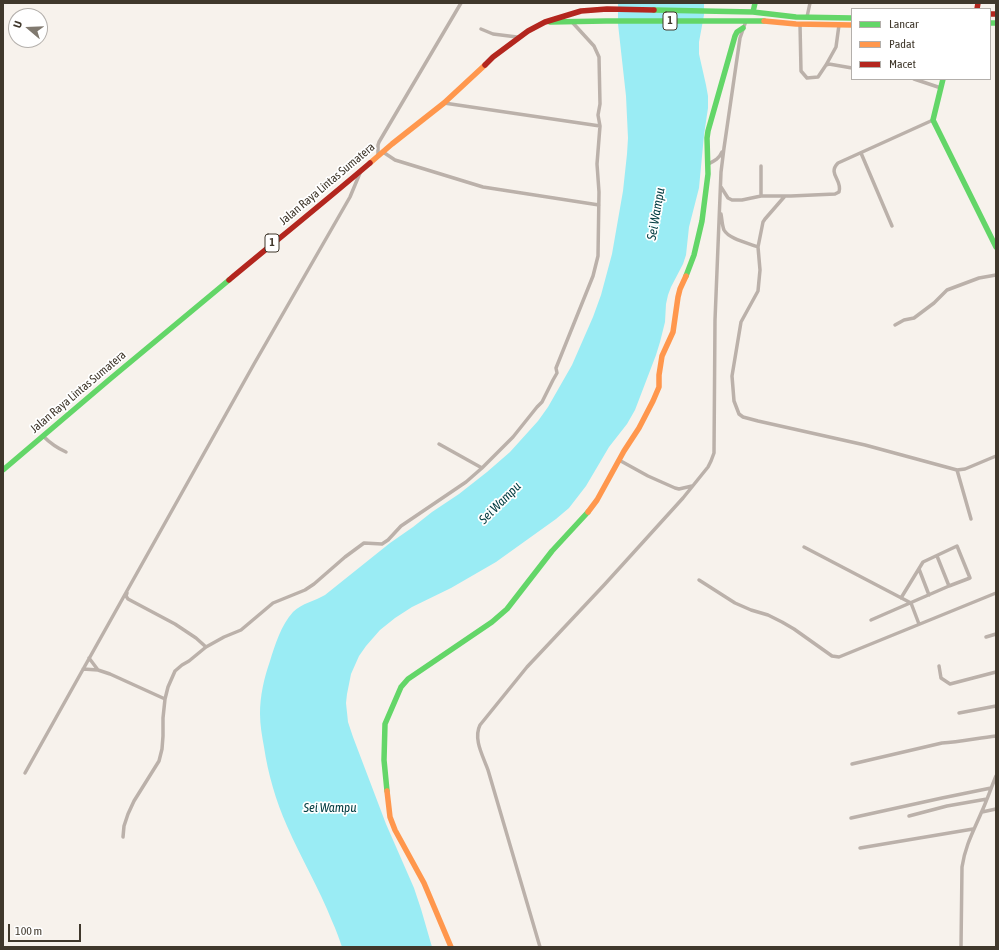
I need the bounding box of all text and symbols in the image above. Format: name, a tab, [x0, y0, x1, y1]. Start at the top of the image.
north arrow	[8, 8, 48, 48]
legend	[851, 8, 991, 80]
road number: 1	[663, 12, 677, 30]
text: Lancar	[889, 17, 919, 31]
text: U	[11, 19, 24, 29]
text: Padat	[889, 37, 915, 51]
text: Macet	[889, 57, 916, 71]
street label: Jalan Raya Lintas Sumatera	[276, 140, 378, 228]
water label: Sei Wampu	[644, 187, 668, 241]
road number: 1	[265, 234, 279, 252]
street label: Jalan Raya Lintas Sumatera	[27, 348, 129, 436]
water label: Sei Wampu	[476, 479, 524, 527]
water label: Sei Wampu	[303, 800, 357, 816]
scale bar	[10, 916, 83, 942]
text: 100 m	[15, 924, 42, 938]

